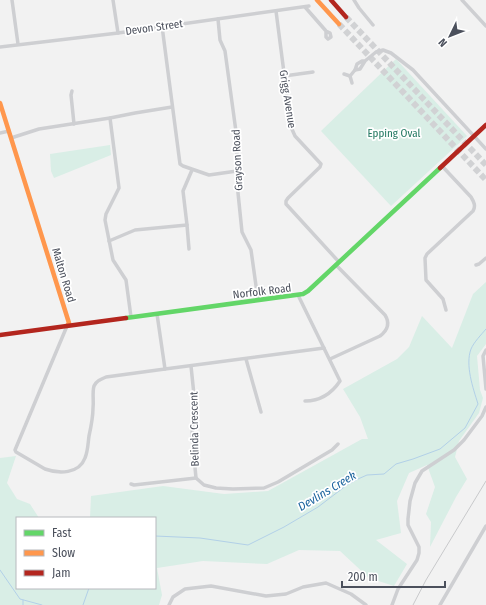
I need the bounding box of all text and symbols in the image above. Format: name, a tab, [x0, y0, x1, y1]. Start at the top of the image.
north arrow	[430, 16, 470, 56]
street label: Devon Street	[125, 17, 184, 38]
text: N	[436, 36, 450, 49]
street label: Grigg Avenue	[276, 69, 299, 129]
park label: Epping Oval	[368, 127, 421, 140]
street label: Grayson Road	[229, 129, 246, 191]
street label: Malton Road	[49, 246, 78, 304]
street label: Norfolk Road	[232, 281, 292, 302]
street label: Belinda Crescent	[187, 391, 202, 467]
water label: Devlins Creek	[295, 468, 359, 514]
legend	[16, 517, 156, 589]
text: Fast	[52, 526, 71, 540]
text: Slow	[52, 546, 75, 560]
scale bar	[342, 563, 445, 589]
text: Jam	[52, 566, 70, 580]
text: 200 m	[348, 570, 378, 584]

